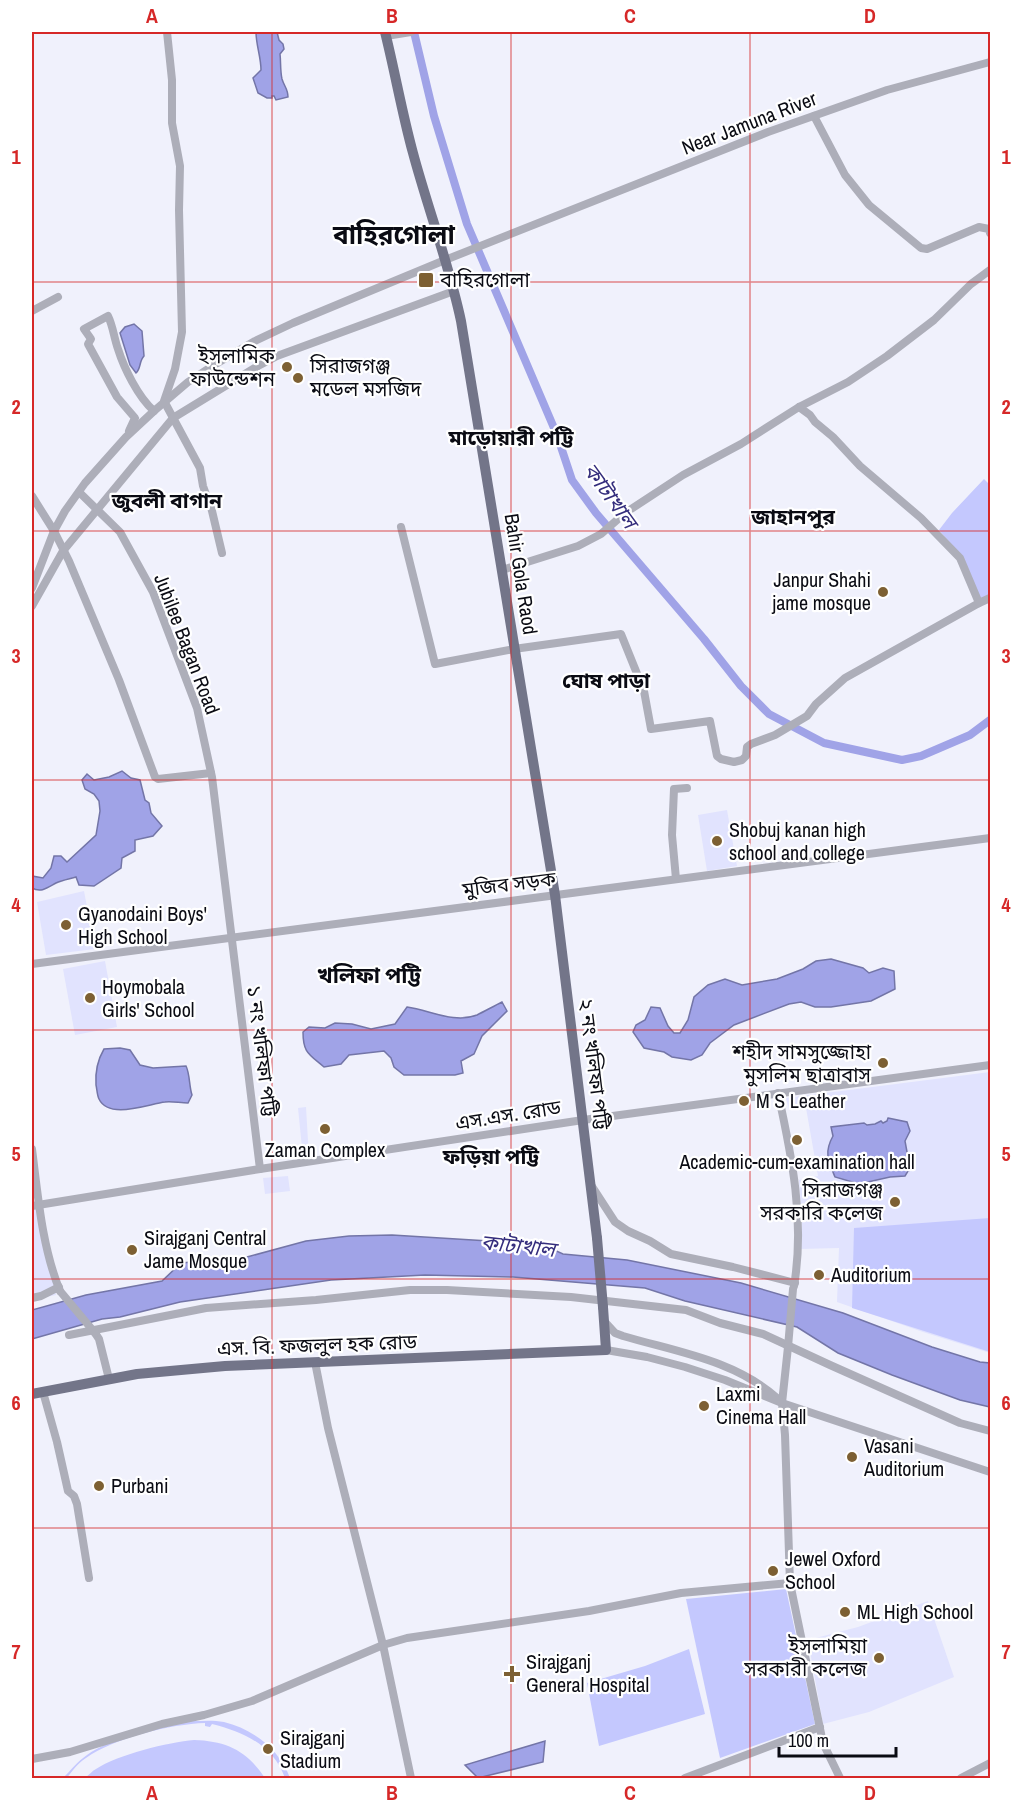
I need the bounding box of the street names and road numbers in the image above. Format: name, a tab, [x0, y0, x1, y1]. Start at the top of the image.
street label: Near Jamuna River	[678, 84, 821, 161]
street label: Bahir Gola Raod	[499, 511, 544, 636]
street label: Jubilee Bagan Road	[148, 570, 227, 718]
street label: মুজিব সড়ক	[460, 864, 558, 903]
street label: ১ নং খলিফা পট্টি	[241, 984, 284, 1119]
street label: ২ নং খলিফা পট্টি	[573, 997, 616, 1132]
street label: এস.এস. রোড	[453, 1093, 563, 1136]
street label: এস. বি. ফজলুল হক রোড	[216, 1327, 418, 1361]

